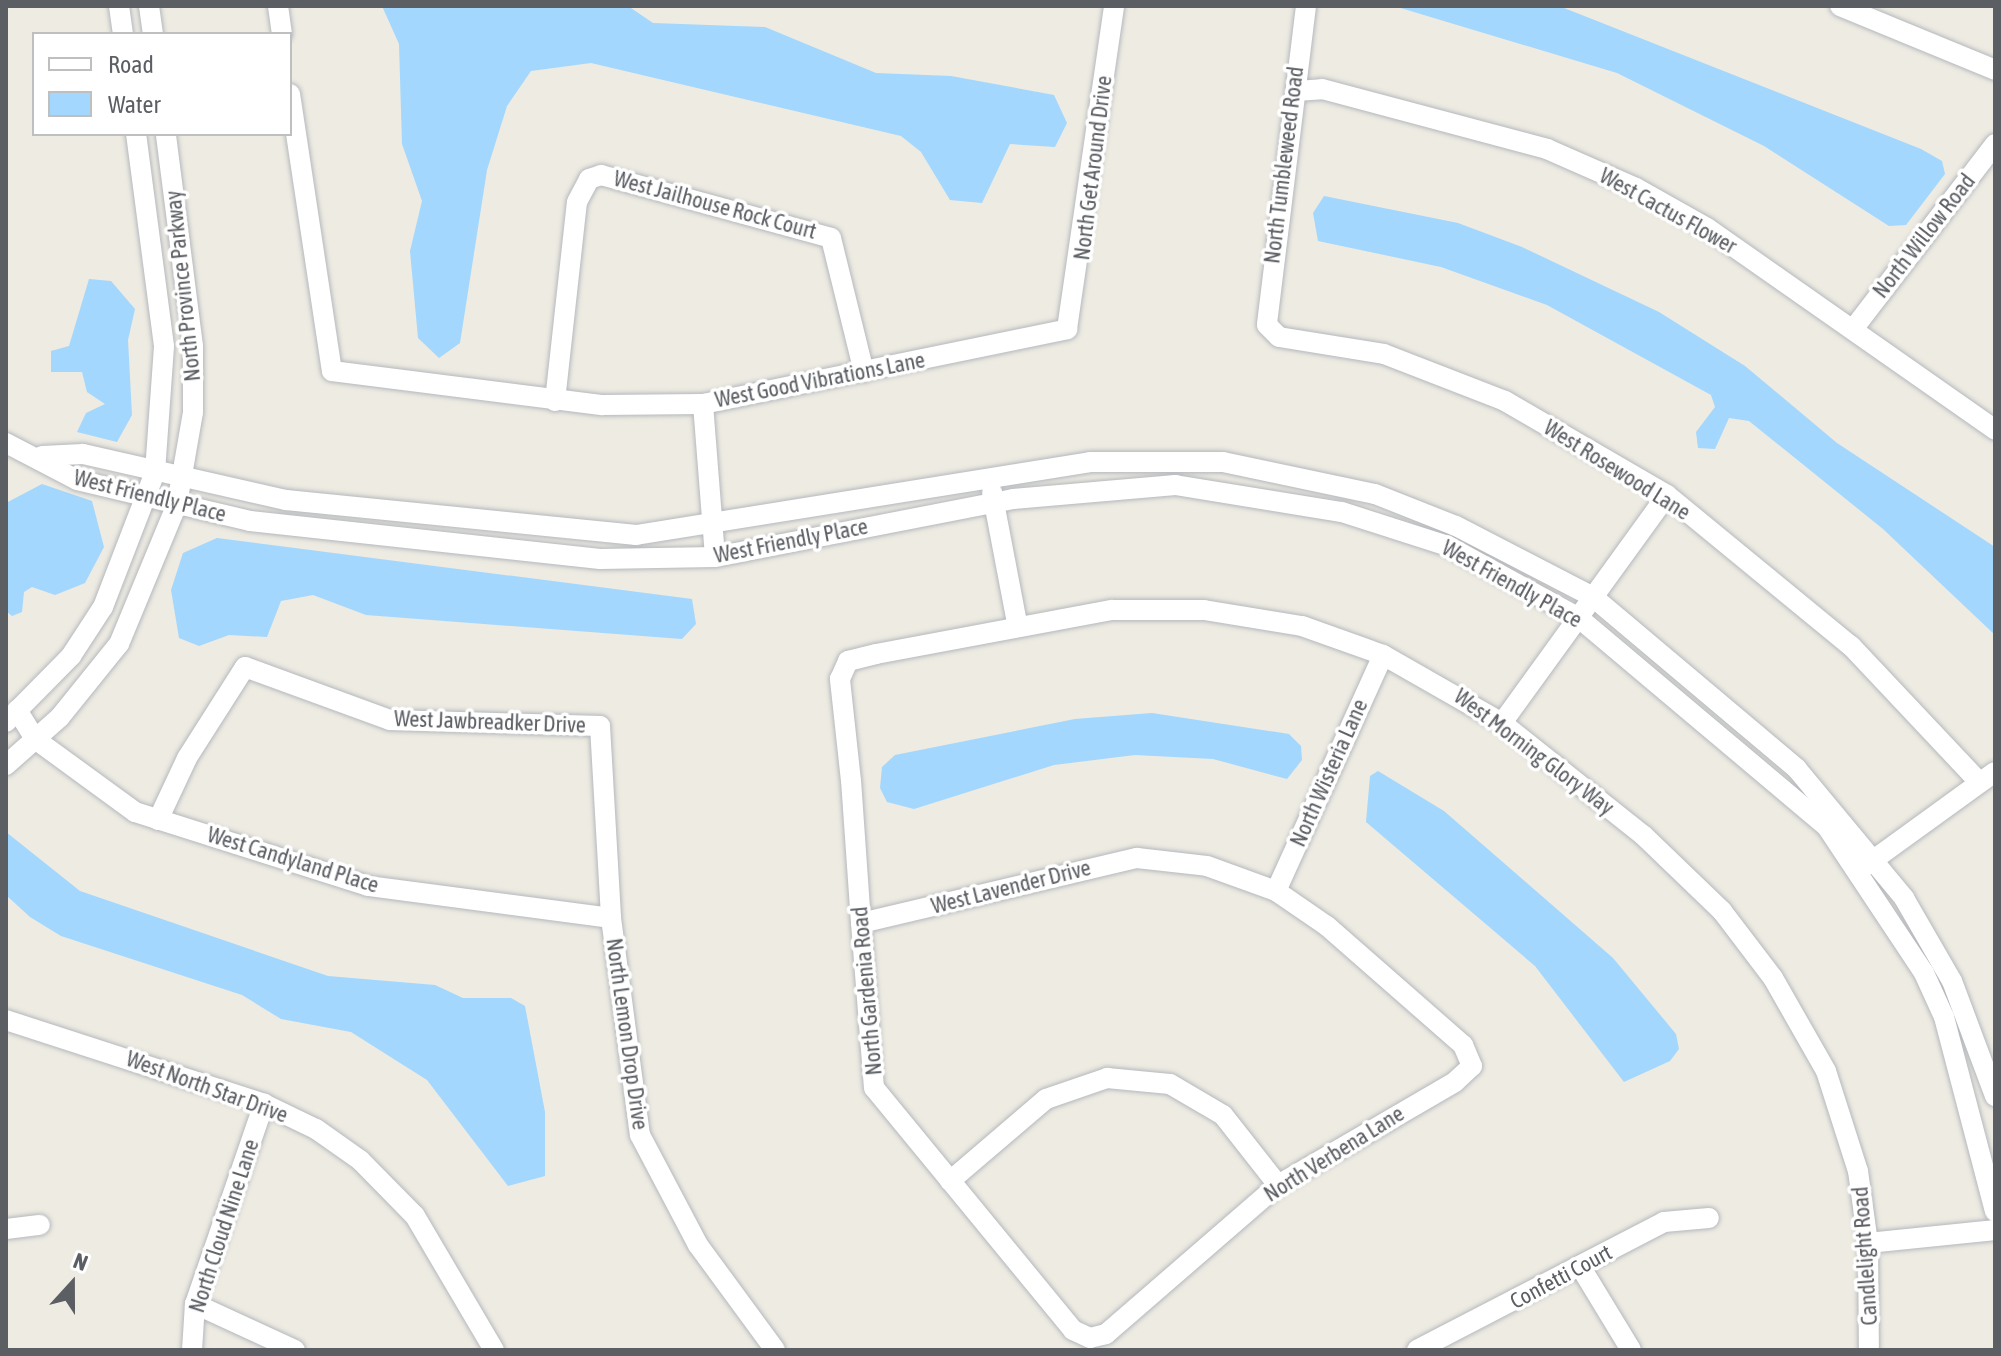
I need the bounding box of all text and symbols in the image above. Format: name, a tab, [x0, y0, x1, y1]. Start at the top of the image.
legend	[32, 32, 292, 136]
text: Road	[108, 51, 154, 78]
street label: North Tumbleweed Road	[1259, 65, 1309, 265]
street label: North Get Around Drive	[1069, 74, 1117, 262]
text: Water	[108, 91, 161, 118]
street label: West Cactus Flower	[1595, 163, 1741, 259]
street label: West Jailhouse Rock Court	[611, 165, 819, 245]
street label: North Willow Road	[1867, 169, 1981, 303]
street label: North Province Parkway	[160, 189, 206, 383]
street label: West Good Vibrations Lane	[713, 347, 927, 413]
street label: West Rosewood Lane	[1539, 414, 1695, 526]
street label: West Friendly Place	[71, 464, 229, 528]
street label: West Friendly Place	[712, 513, 870, 569]
street label: West Friendly Place	[1437, 535, 1587, 633]
street label: West Morning Glory Way	[1449, 683, 1619, 821]
street label: North Wisteria Lane	[1285, 695, 1373, 851]
street label: West Jawbreadker Drive	[394, 705, 586, 739]
street label: West Candyland Place	[204, 821, 382, 899]
street label: West Lavender Drive	[929, 854, 1093, 920]
street label: North Gardenia Road	[846, 905, 888, 1077]
street label: North Lemon Drop Drive	[600, 936, 654, 1132]
street label: West North Star Drive	[123, 1046, 291, 1128]
street label: North Verbena Lane	[1259, 1100, 1409, 1208]
street label: North Cloud Nine Lane	[184, 1136, 264, 1316]
street label: Candlelight Road	[1847, 1186, 1883, 1326]
street label: Confetti Court	[1506, 1239, 1616, 1315]
north arrow	[32, 1244, 112, 1324]
text: N	[70, 1247, 91, 1276]

